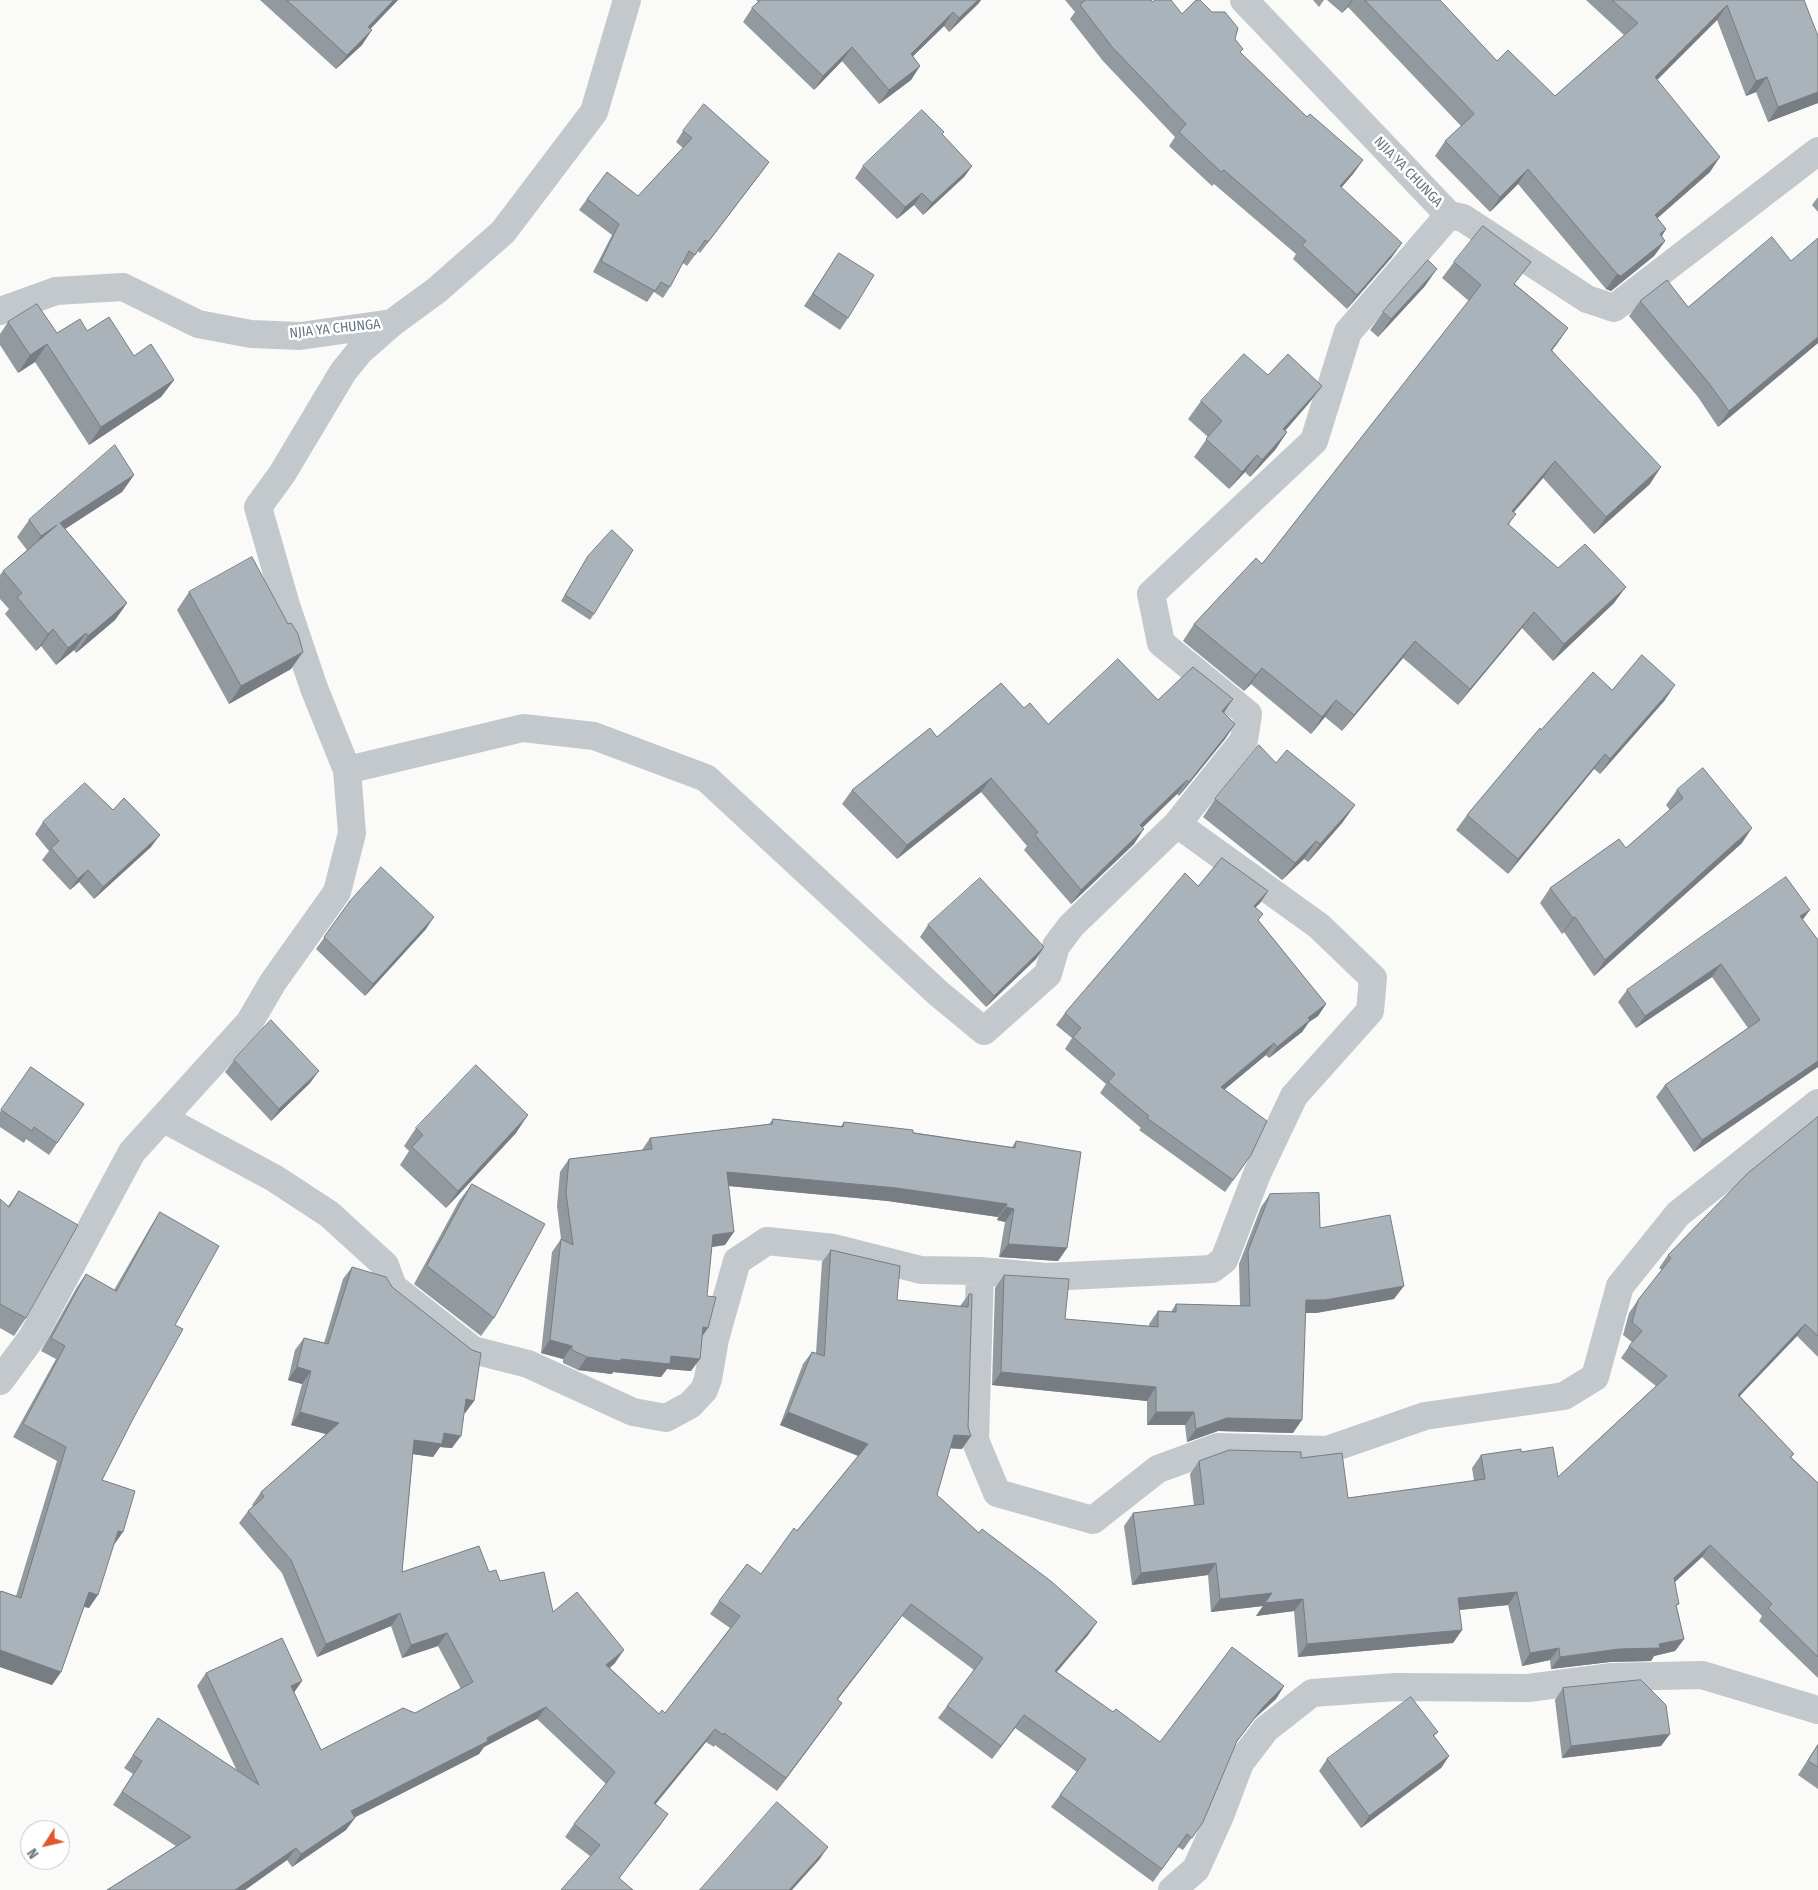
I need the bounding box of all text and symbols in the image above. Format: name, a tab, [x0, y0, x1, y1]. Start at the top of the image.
street label: NJIA YA CHUNGA	[1370, 133, 1446, 211]
street label: NJIA YA CHUNGA	[289, 316, 381, 342]
north arrow	[20, 1820, 70, 1870]
text: N	[24, 1845, 42, 1862]

